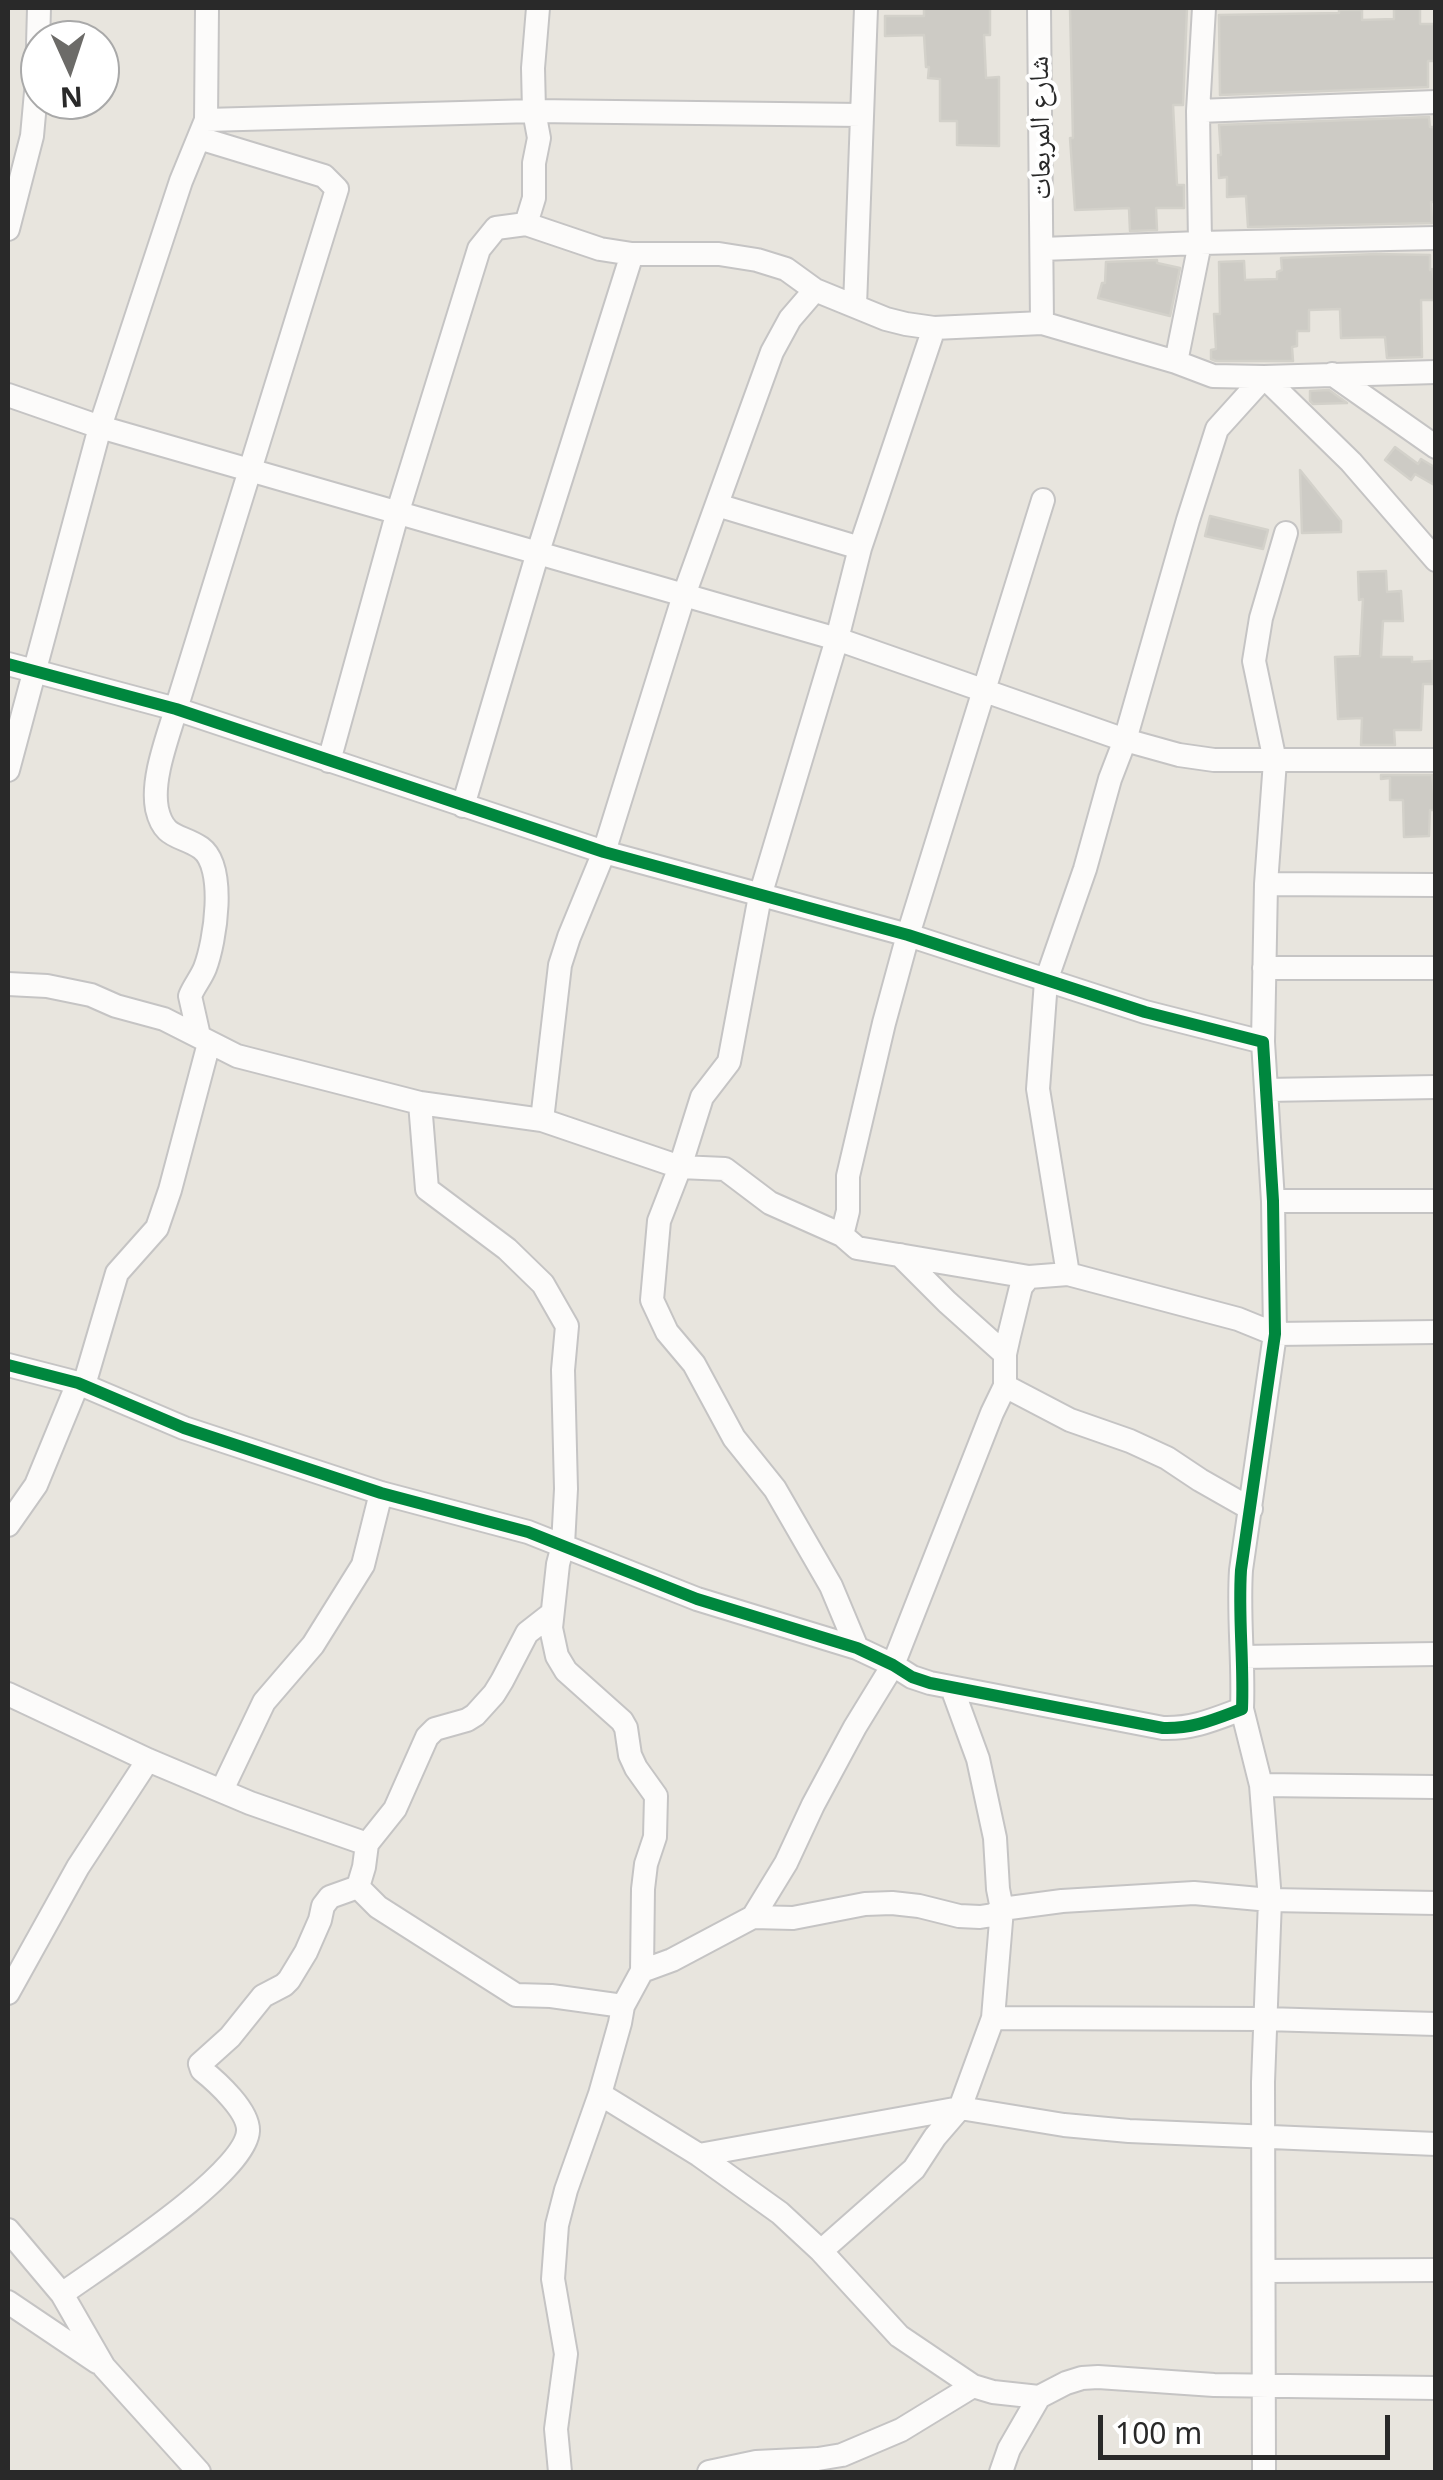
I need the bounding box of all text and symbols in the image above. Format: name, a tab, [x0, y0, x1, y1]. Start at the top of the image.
north arrow	[20, 20, 120, 120]
street label: شارع المربعات	[1023, 56, 1059, 200]
text: N	[59, 78, 84, 118]
scale bar	[1103, 2395, 1396, 2457]
text: 100 m	[1115, 2412, 1202, 2453]

